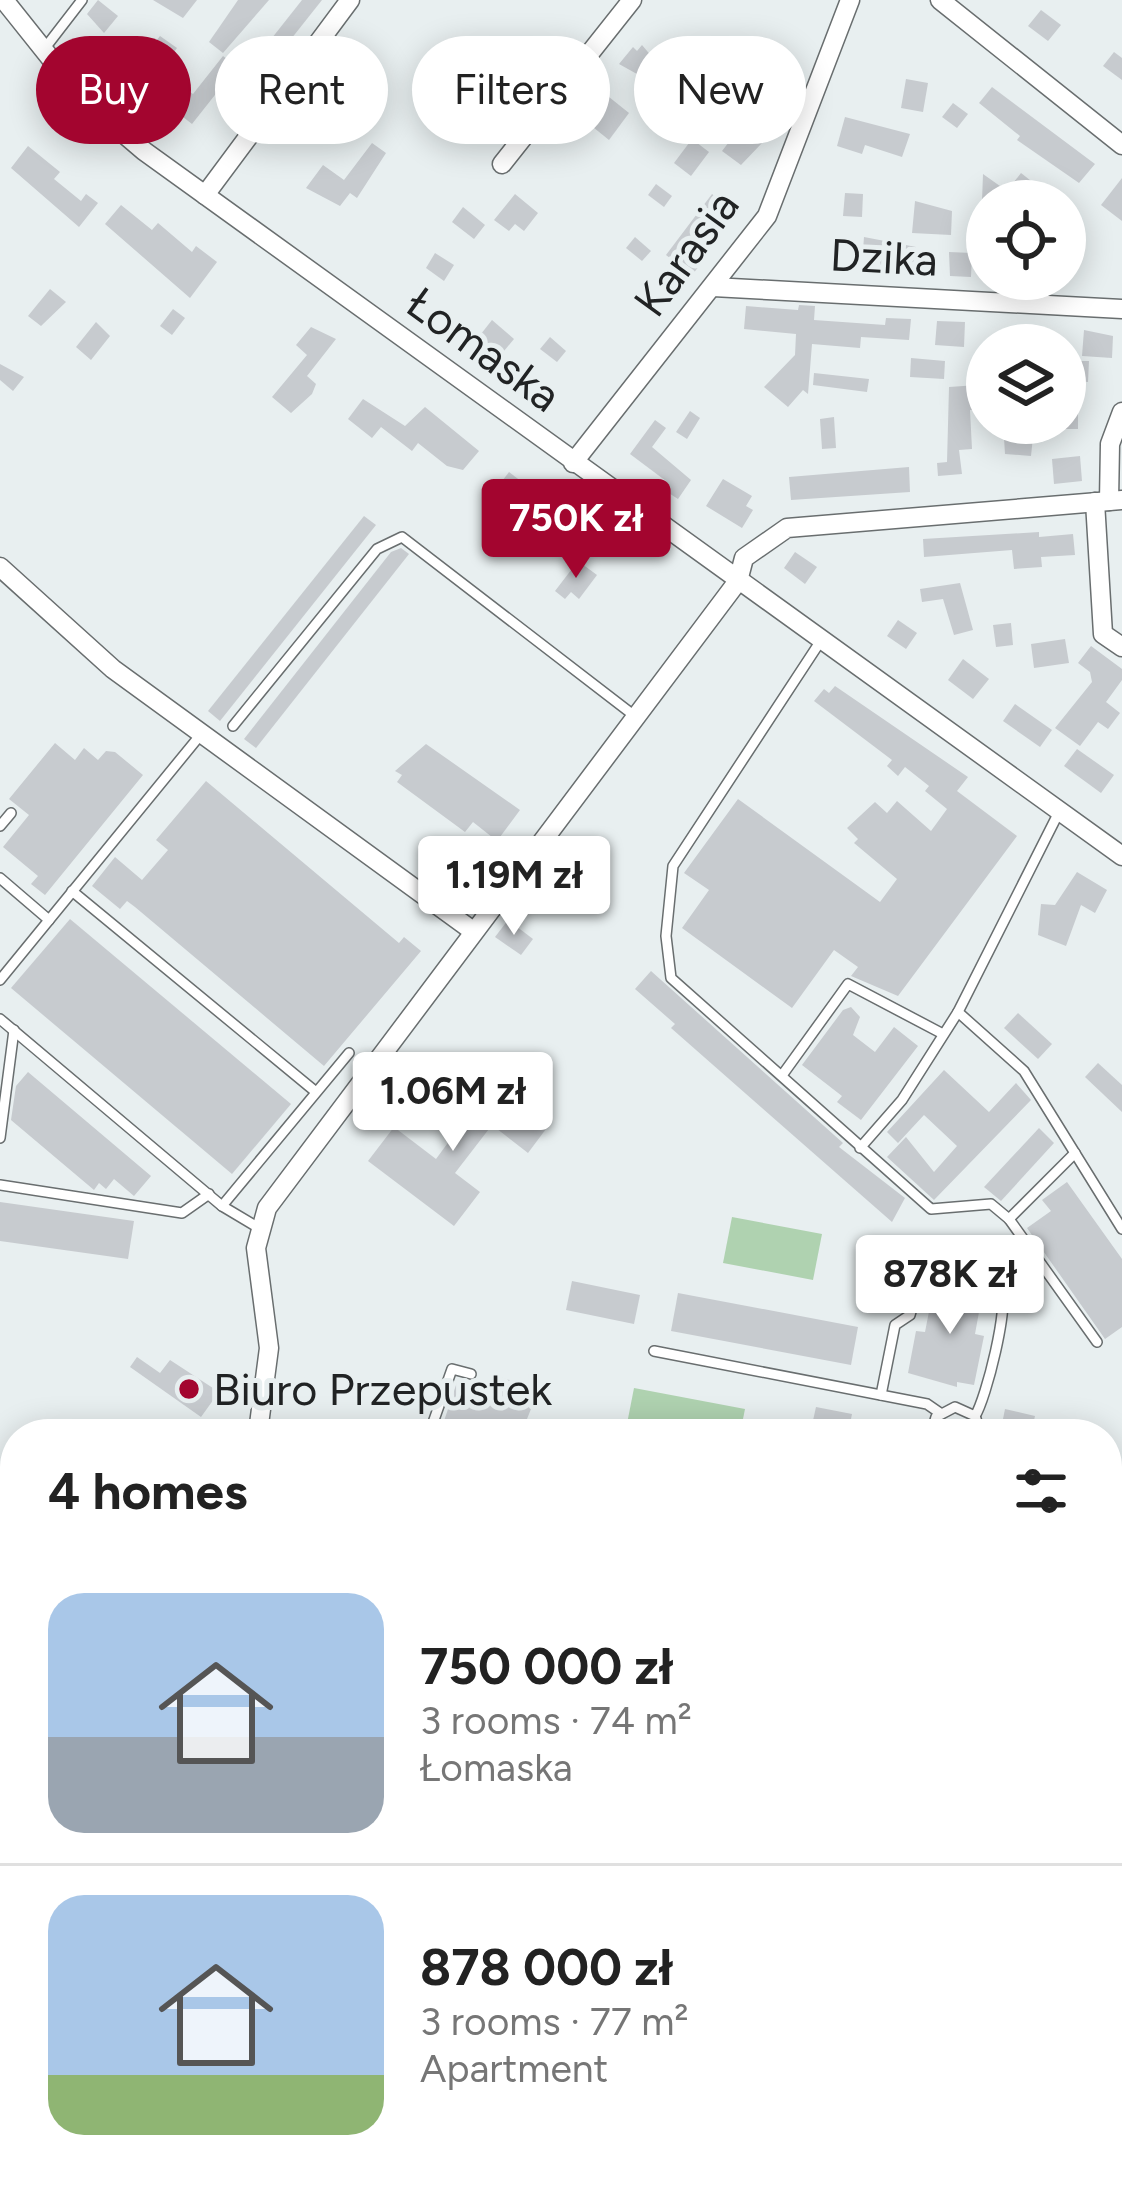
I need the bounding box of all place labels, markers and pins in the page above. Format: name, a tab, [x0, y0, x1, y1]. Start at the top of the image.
pin: 750K zł	[465, 479, 687, 581]
pin: 1.19M zł	[390, 836, 638, 938]
pin: 1.06M zł	[329, 1052, 577, 1154]
pin: 878K zł	[839, 1235, 1061, 1337]
place label: Biuro Przepustek	[213, 1362, 552, 1416]
marker: Biuro Przepustek	[176, 1376, 202, 1402]

